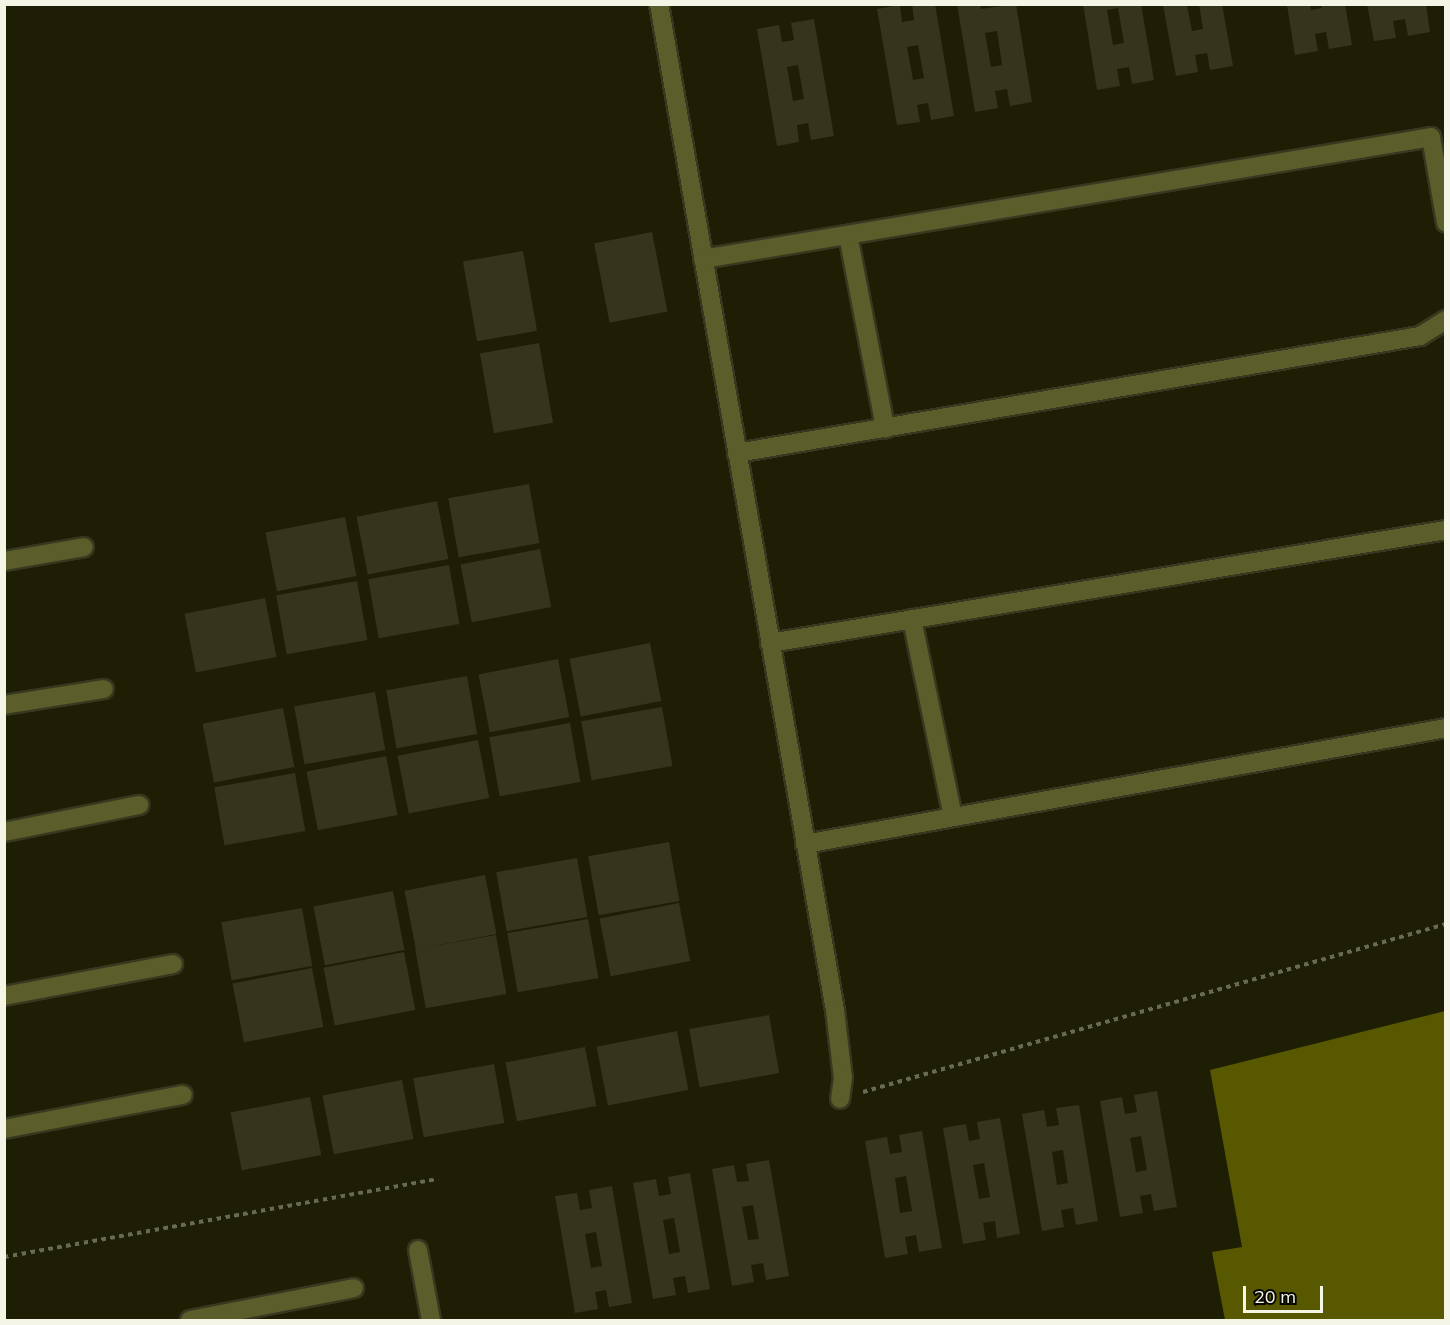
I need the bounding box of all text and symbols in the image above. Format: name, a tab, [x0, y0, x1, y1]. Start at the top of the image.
scale bar	[1246, 1274, 1326, 1312]
text: 20 m	[1254, 1285, 1296, 1308]

